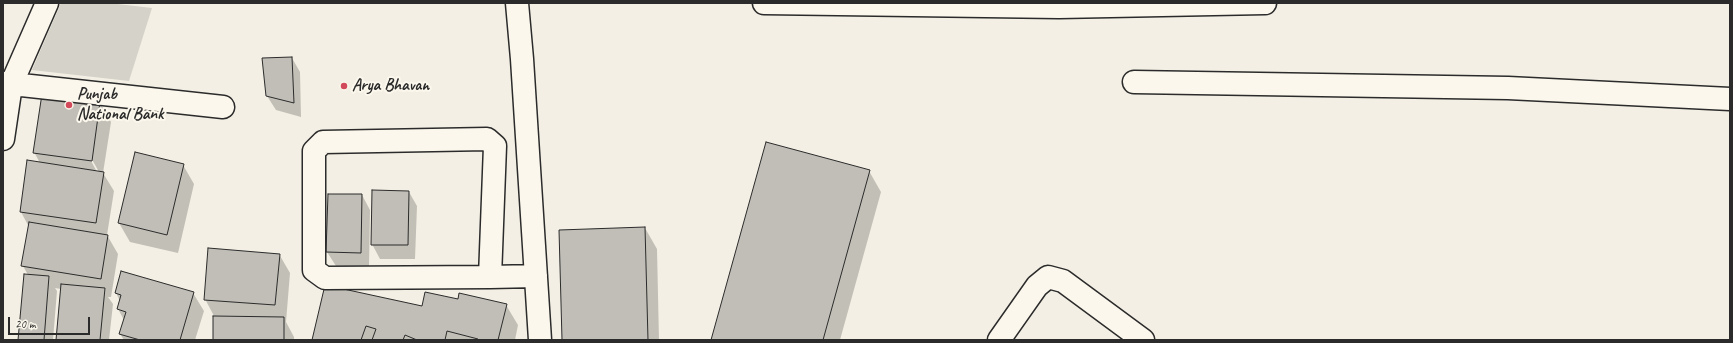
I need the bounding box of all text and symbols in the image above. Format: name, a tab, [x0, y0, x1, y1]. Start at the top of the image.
place label: Arya Bhavan	[352, 76, 429, 96]
marker: Arya Bhavan	[339, 81, 349, 91]
place label: Punjab National Bank	[77, 85, 163, 125]
marker: Punjab National Bank	[64, 100, 74, 110]
scale bar	[10, 309, 92, 335]
text: 20 m	[15, 316, 35, 332]

